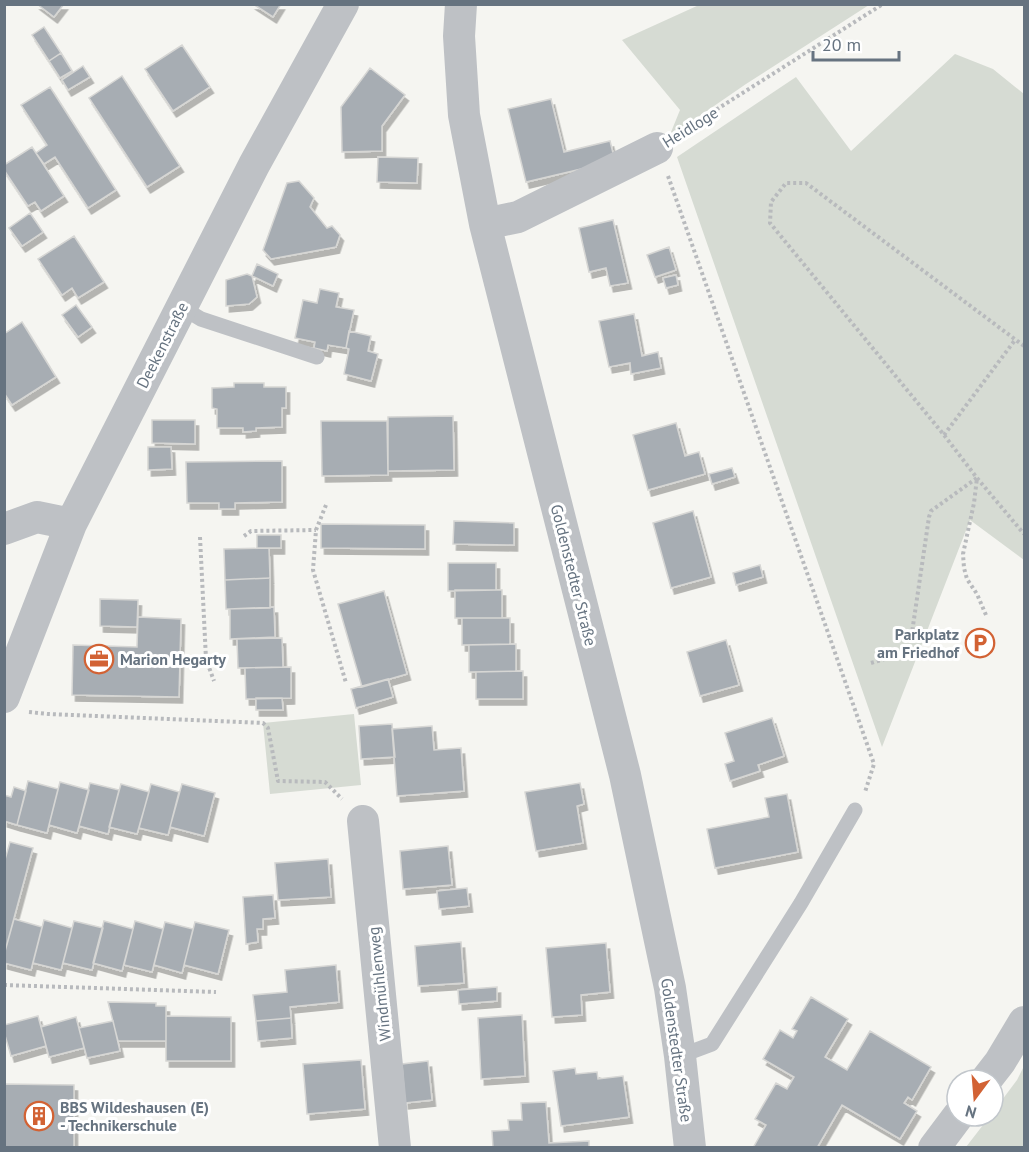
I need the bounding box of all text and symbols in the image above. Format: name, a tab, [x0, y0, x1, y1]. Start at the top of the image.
scale bar	[813, 24, 898, 62]
text: 20 m	[822, 33, 861, 56]
street label: Heidloge	[659, 102, 721, 152]
street label: Deekenstraße	[132, 299, 192, 391]
street label: Goldenstedter Straße	[547, 502, 601, 648]
place label: Parkplatz am Friedhof	[877, 624, 960, 662]
parking icon: Parkplatz am Friedhof	[964, 627, 996, 659]
office icon: Marion Hegarty	[83, 643, 115, 675]
place label: Marion Hegarty	[120, 649, 226, 669]
street label: Windmühlenweg	[363, 926, 395, 1042]
street label: Goldenstedter Straße	[657, 977, 697, 1123]
north arrow	[945, 1068, 1005, 1128]
place label: BBS Wildeshausen (E) - Technikerschule	[60, 1097, 209, 1135]
building icon: BBS Wildeshausen (E) - Technikerschule	[23, 1100, 55, 1132]
text: N	[963, 1101, 979, 1123]

